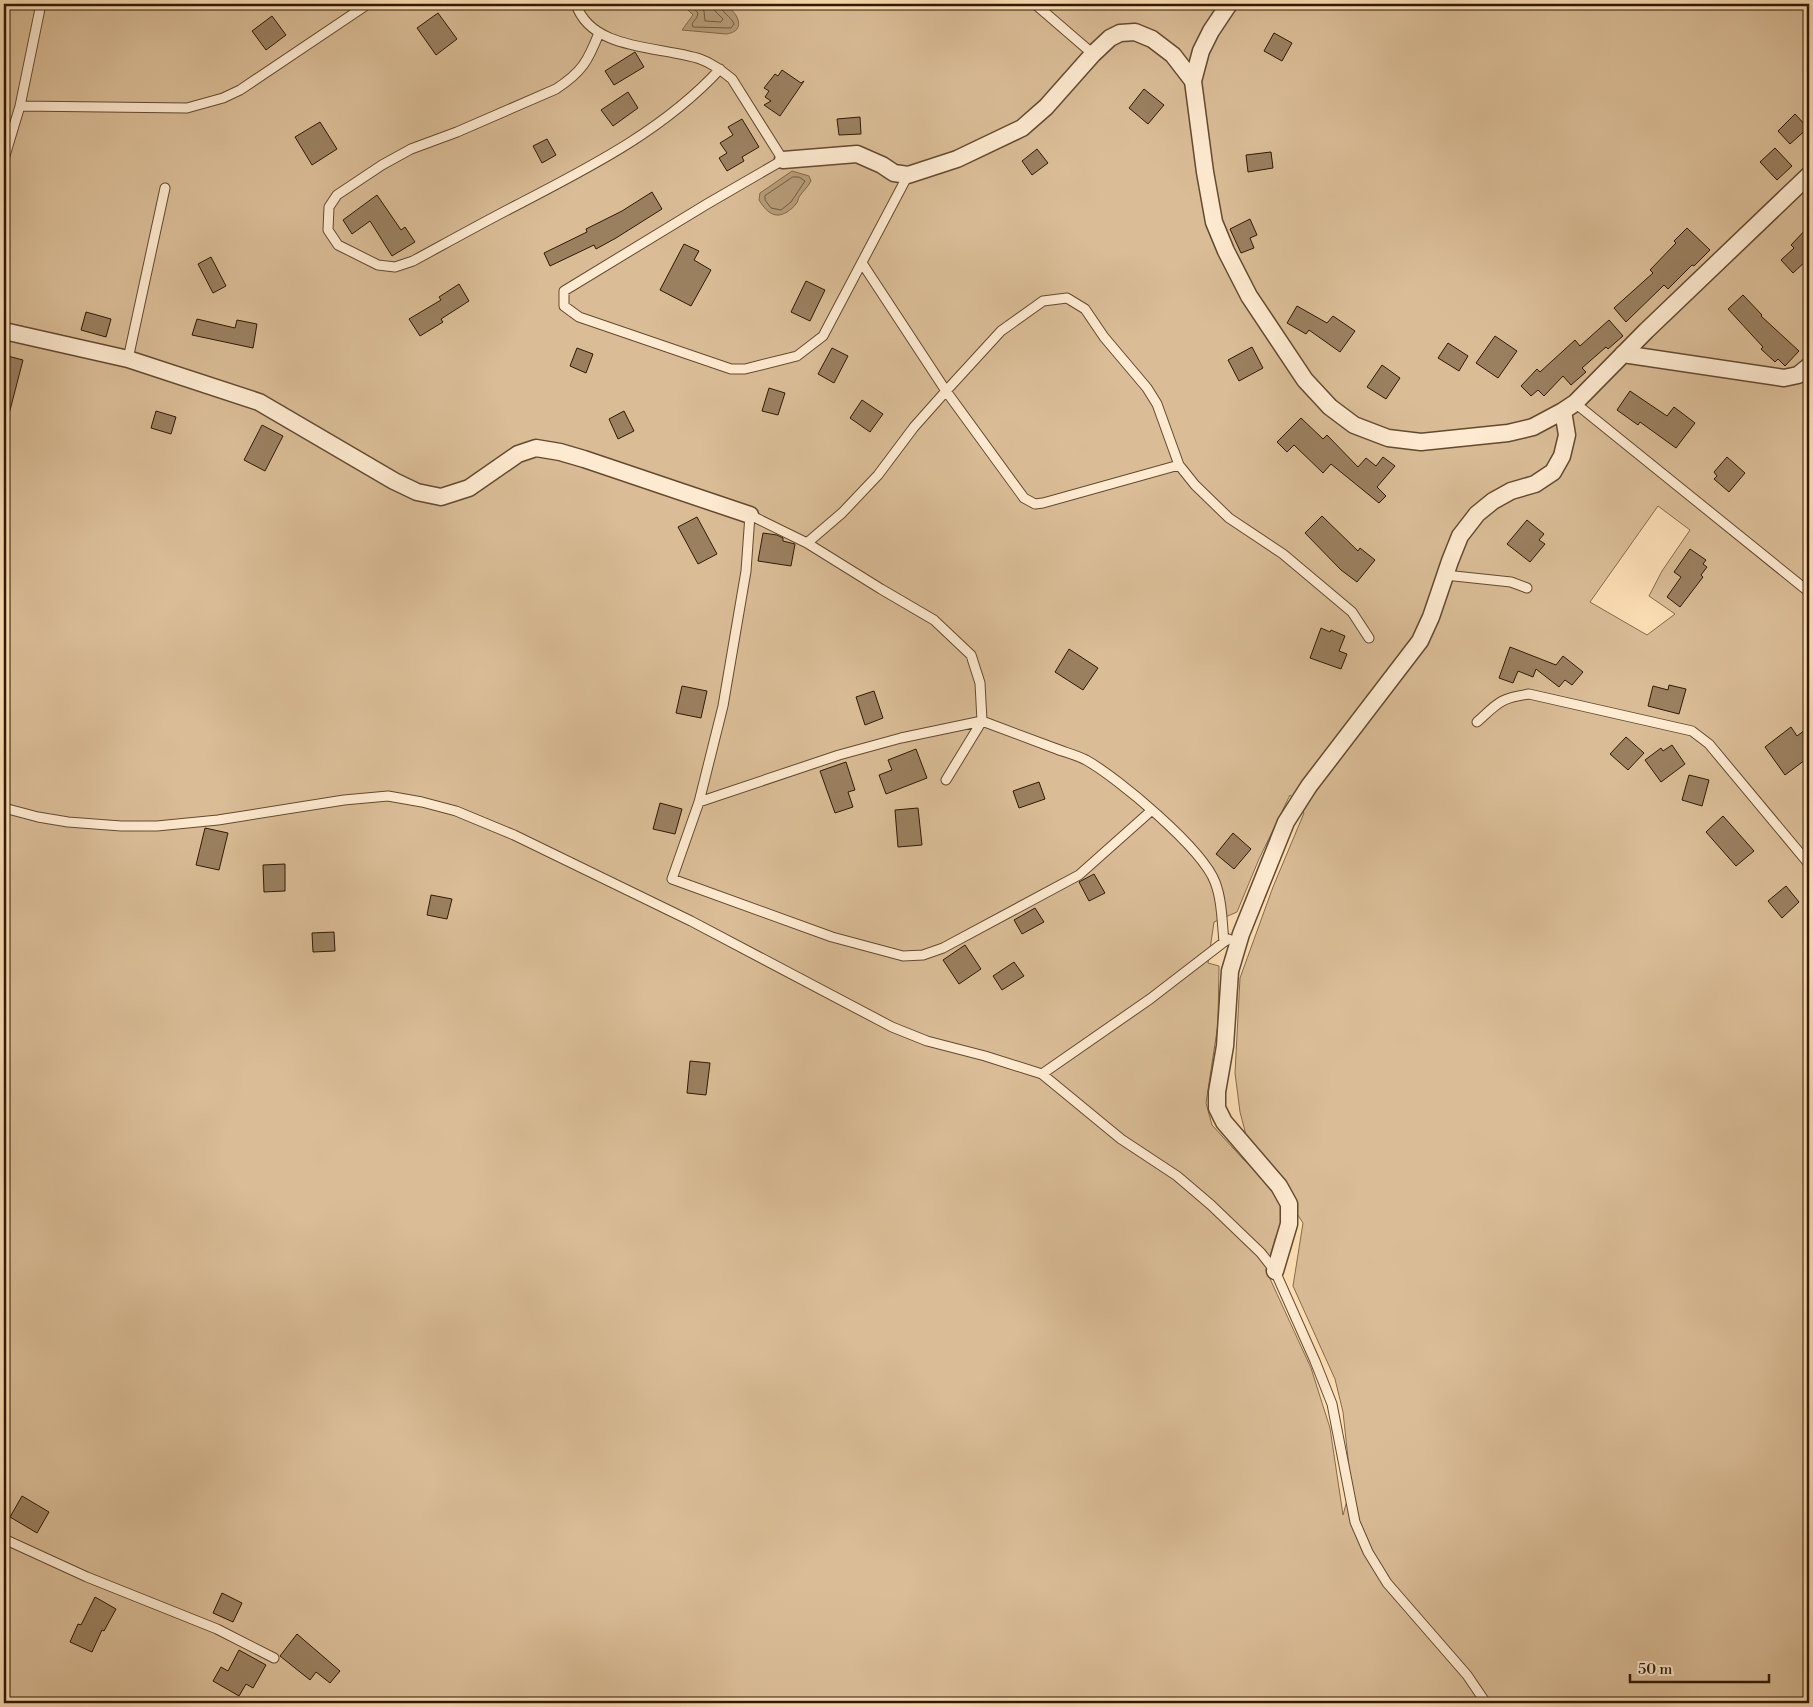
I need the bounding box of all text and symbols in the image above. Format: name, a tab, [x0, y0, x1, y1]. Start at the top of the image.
scale bar	[1630, 1652, 1769, 1684]
text: 50 m	[1638, 1660, 1672, 1679]

